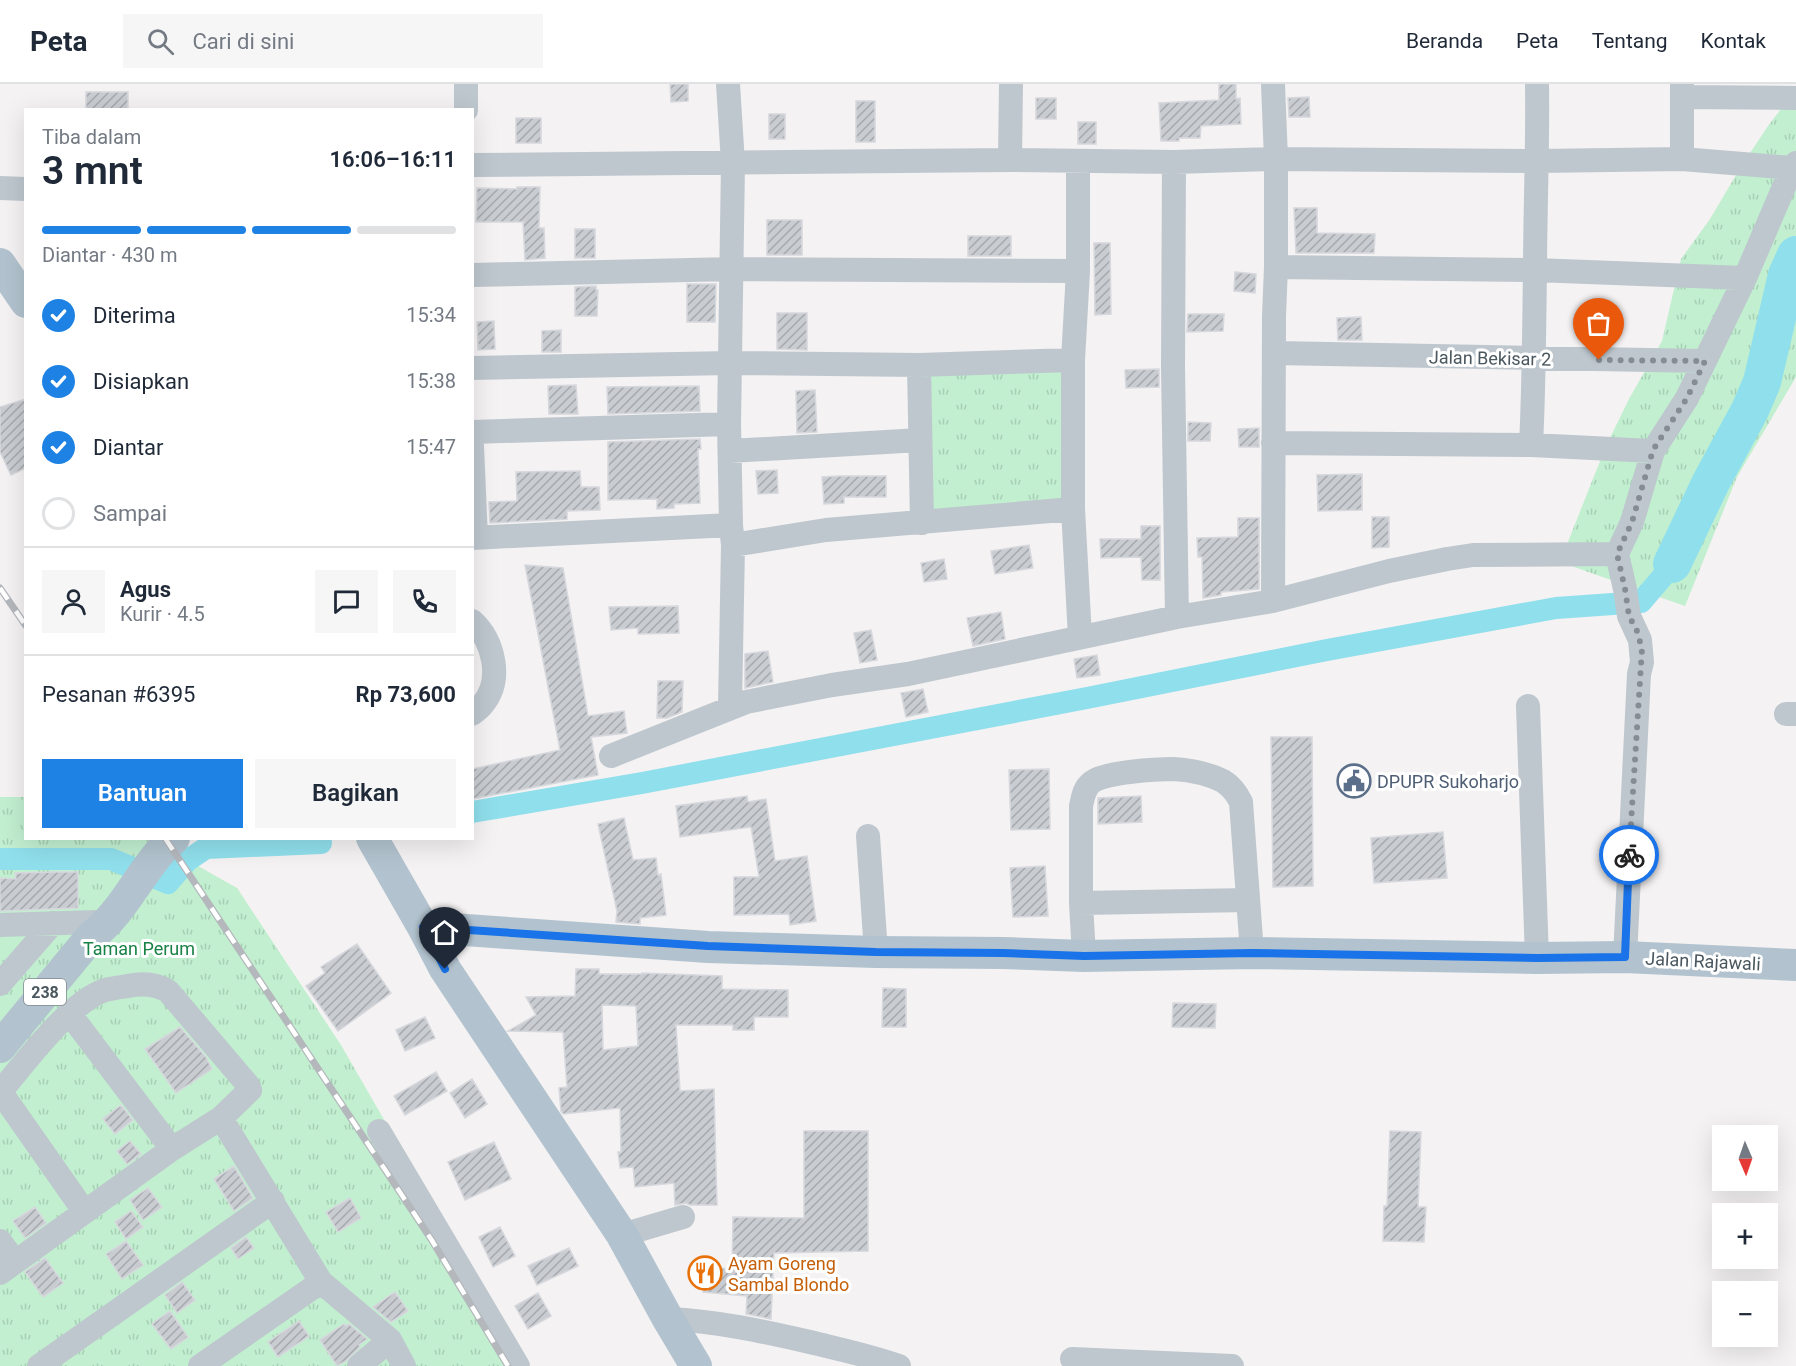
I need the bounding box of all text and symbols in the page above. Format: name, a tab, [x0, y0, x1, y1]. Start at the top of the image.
search box	[123, 14, 543, 68]
text: Peta	[30, 25, 87, 58]
icon: search	[144, 25, 177, 58]
text: Cari di sini	[192, 29, 294, 54]
text: Beranda	[1406, 29, 1483, 53]
text: Peta	[1516, 29, 1559, 53]
text: Tentang	[1592, 29, 1668, 53]
text: Kontak	[1701, 29, 1766, 53]
text: Tiba dalam	[42, 125, 141, 149]
text: 16:06–16:11	[329, 147, 456, 172]
text: 3 mnt	[42, 148, 143, 194]
text: Diantar · 430 m	[42, 243, 177, 267]
pin	[1573, 298, 1624, 360]
icon: check	[42, 299, 75, 332]
text: Diterima	[93, 303, 176, 328]
text: 15:34	[406, 303, 456, 327]
icon: bag	[1582, 307, 1615, 340]
street label: Jalan Bekisar 2	[1429, 346, 1551, 370]
icon: check	[42, 365, 75, 398]
text: Disiapkan	[93, 369, 189, 394]
text: 15:38	[406, 369, 456, 393]
icon: check	[42, 431, 75, 464]
text: Diantar	[93, 435, 164, 460]
text: 15:47	[406, 435, 456, 459]
text: Sampai	[93, 501, 167, 526]
button: person	[42, 570, 105, 633]
button: chat	[315, 570, 378, 633]
button: phone	[393, 570, 456, 633]
text: Agus	[120, 577, 171, 602]
text: Kurir · 4.5	[120, 602, 205, 626]
text: Pesanan #6395	[42, 682, 195, 707]
text: Rp 73,600	[356, 682, 456, 707]
button: Bantuan	[42, 759, 243, 828]
button: Bagikan	[255, 759, 456, 828]
public building icon: DPUPR Sukoharjo	[1336, 763, 1372, 799]
place label: DPUPR Sukoharjo	[1377, 771, 1519, 792]
courier	[1599, 825, 1659, 885]
icon: bike	[1613, 839, 1646, 872]
pin	[419, 907, 470, 969]
icon: home	[428, 916, 461, 949]
park label: Taman Perum	[83, 938, 195, 959]
street label: Jalan Rajawali	[1645, 947, 1761, 975]
road number: 238	[24, 979, 66, 1005]
north arrow	[1712, 1125, 1778, 1191]
map controls	[1712, 1125, 1778, 1347]
button: +	[1712, 1203, 1778, 1269]
place label: Ayam Goreng Sambal Blondo	[728, 1253, 849, 1295]
restaurant icon: Ayam Goreng Sambal Blondo	[687, 1255, 723, 1291]
button: −	[1712, 1281, 1778, 1347]

